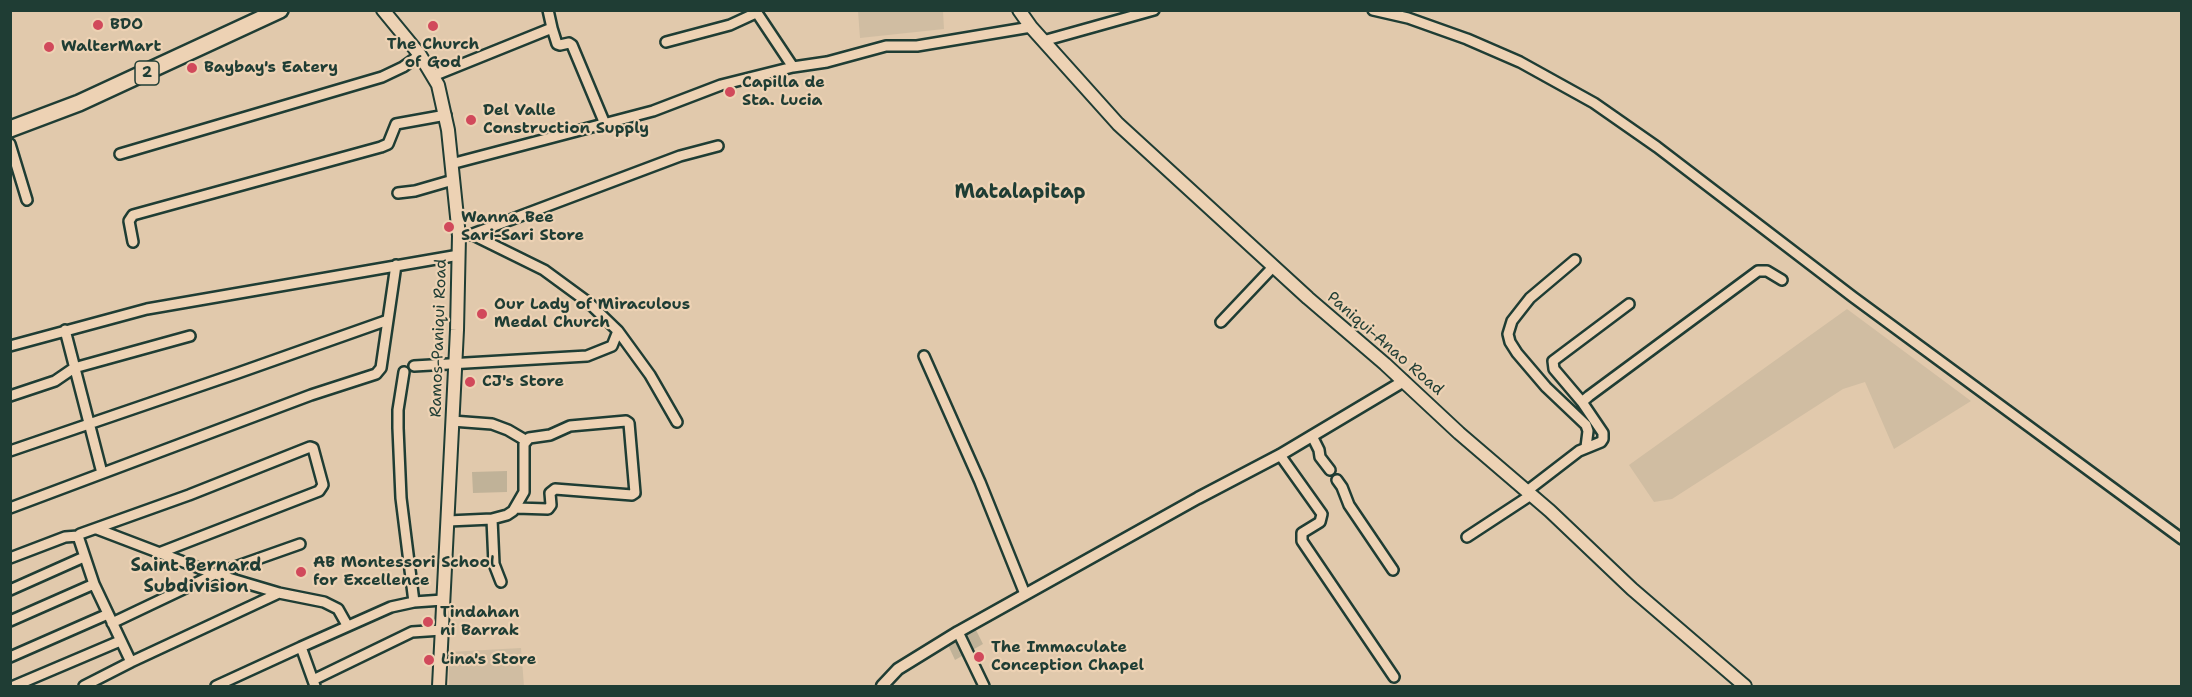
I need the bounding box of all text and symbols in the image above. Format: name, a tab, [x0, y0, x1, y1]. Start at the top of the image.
place label: BDO	[110, 15, 143, 35]
marker: BDO	[91, 18, 105, 32]
marker: The Church of God	[426, 19, 440, 33]
place label: The Church of God	[387, 35, 479, 73]
place label: WalterMart	[61, 37, 161, 57]
marker: WalterMart	[42, 40, 56, 54]
place label: Baybay's Eatery	[204, 58, 338, 78]
road number: 2	[135, 61, 159, 85]
marker: Baybay's Eatery	[185, 61, 199, 75]
place label: Capilla de Sta. Lucia	[742, 73, 825, 111]
marker: Capilla de Sta. Lucia	[723, 85, 737, 99]
place label: Del Valle Construction Supply	[483, 101, 649, 139]
marker: Del Valle Construction Supply	[464, 113, 478, 127]
district label: Matalapitap	[954, 181, 1086, 205]
place label: Wanna Bee Sari-Sari Store	[461, 208, 584, 246]
marker: Wanna Bee Sari-Sari Store	[442, 220, 456, 234]
street label: Ramos-Paniqui Road	[427, 258, 451, 418]
street label: Paniqui-Anao Road	[1323, 288, 1447, 400]
place label: Our Lady of Miraculous Medal Church	[494, 295, 690, 333]
marker: Our Lady of Miraculous Medal Church	[475, 307, 489, 321]
place label: CJ's Store	[482, 372, 564, 392]
marker: CJ's Store	[463, 375, 477, 389]
place label: AB Montessori School for Excellence	[313, 553, 495, 591]
district label: Saint Bernard Subdivision	[130, 555, 262, 598]
marker: AB Montessori School for Excellence	[294, 565, 308, 579]
place label: Tindahan ni Barrak	[440, 603, 519, 641]
marker: Tindahan ni Barrak	[421, 615, 435, 629]
place label: The Immaculate Conception Chapel	[991, 638, 1144, 676]
place label: Lina's Store	[441, 650, 536, 670]
marker: The Immaculate Conception Chapel	[972, 650, 986, 664]
marker: Lina's Store	[422, 653, 436, 667]

